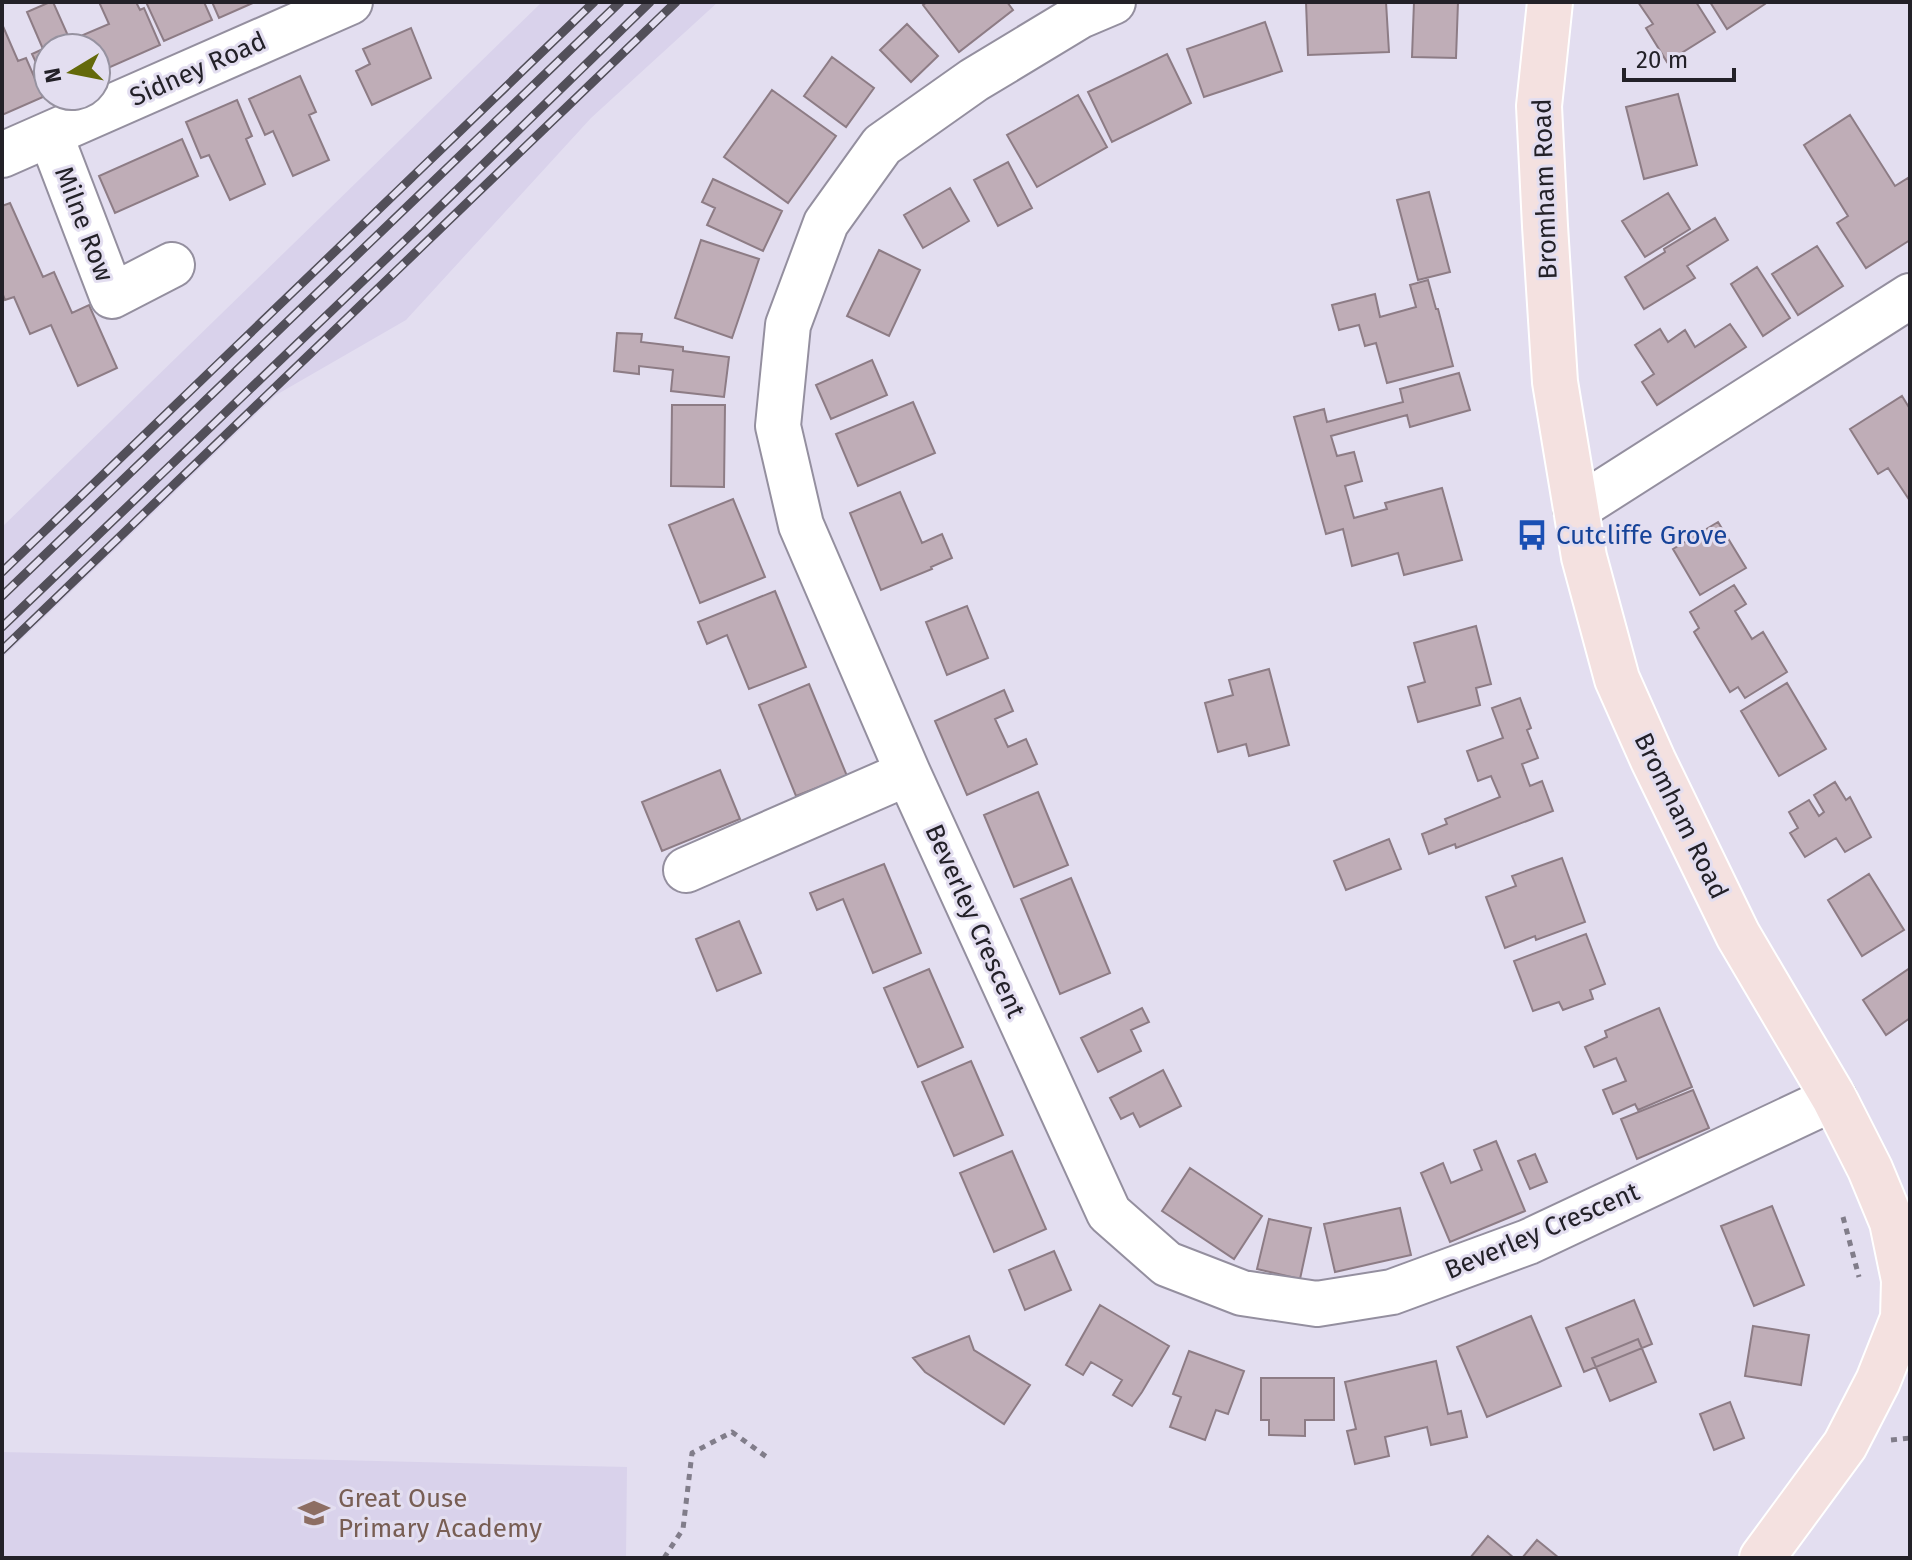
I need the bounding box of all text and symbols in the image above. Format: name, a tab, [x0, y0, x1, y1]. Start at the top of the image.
street label: Sidney Road	[125, 25, 271, 113]
north arrow	[32, 32, 112, 112]
scale bar	[1624, 32, 1734, 82]
text: 20 m	[1636, 46, 1688, 74]
text: N	[38, 66, 67, 85]
street label: Bromham Road	[1526, 98, 1564, 280]
street label: Milne Row	[48, 162, 120, 286]
bus stop icon: Cutcliffe Grove	[1515, 518, 1549, 552]
place label: Cutcliffe Grove	[1556, 520, 1727, 551]
street label: Bromham Road	[1627, 728, 1735, 904]
street label: Beverley Crescent	[918, 819, 1032, 1023]
street label: Beverley Crescent	[1440, 1176, 1645, 1286]
place label: Great Ouse Primary Academy	[338, 1483, 542, 1544]
school or university icon: Great Ouse Primary Academy	[297, 1496, 331, 1530]

